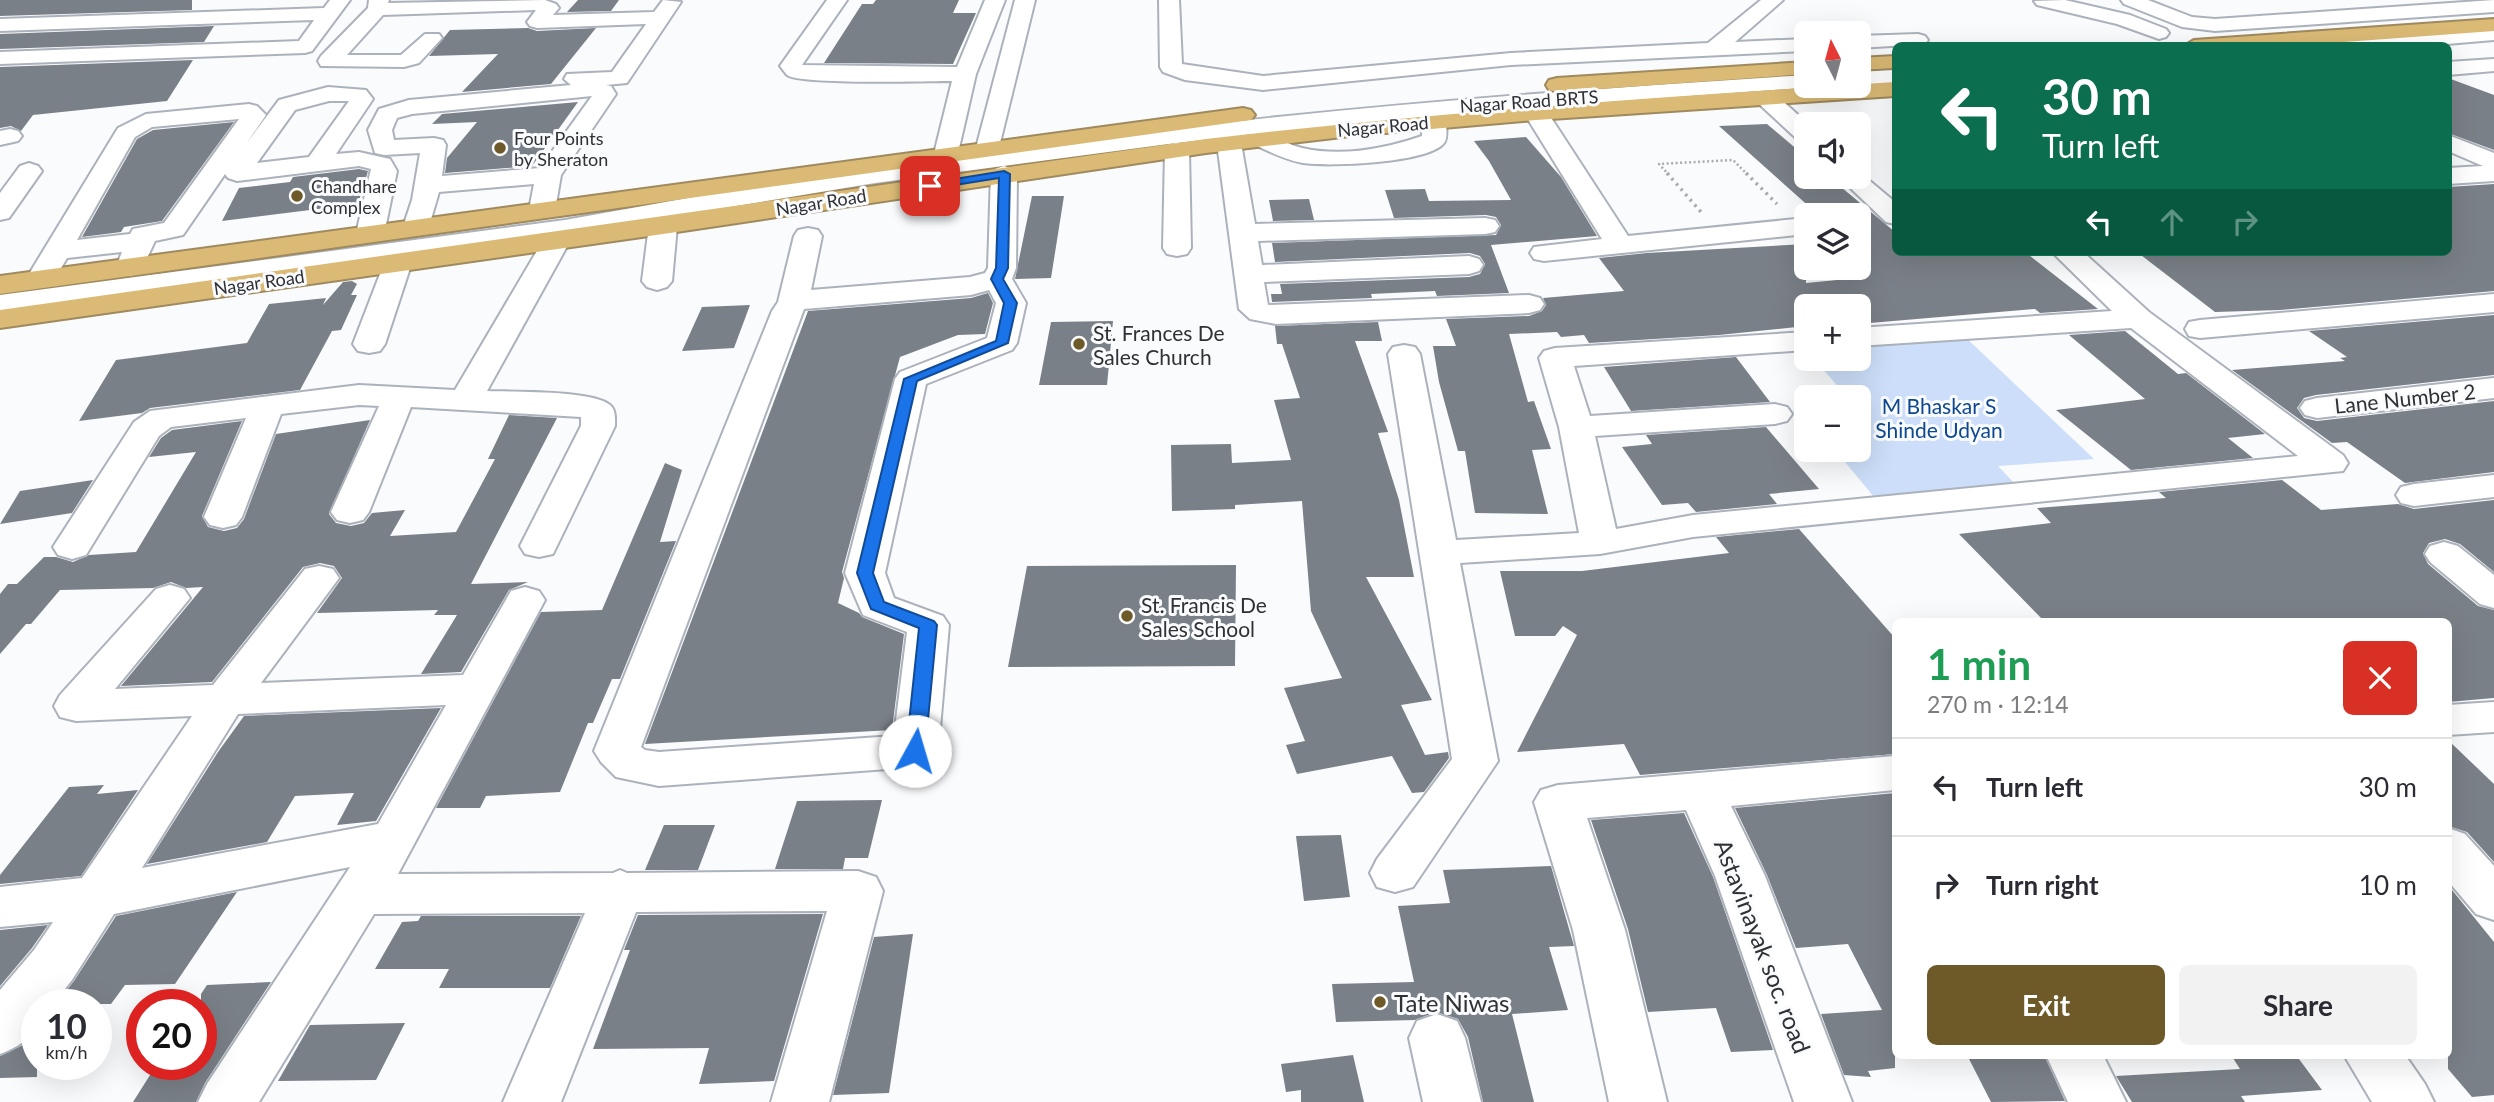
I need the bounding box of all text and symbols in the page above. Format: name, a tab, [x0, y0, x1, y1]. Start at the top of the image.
north arrow	[1794, 21, 1871, 98]
map controls	[1794, 21, 1871, 462]
text: 30 m	[2042, 67, 2152, 125]
icon: left	[1927, 70, 2018, 161]
street label: Nagar Road BRTS	[1459, 85, 1599, 117]
street label: Nagar Road	[1336, 111, 1430, 141]
button: sound	[1794, 112, 1871, 189]
text: Turn left	[2042, 126, 2159, 165]
place label: Four Points by Sheraton	[514, 127, 608, 170]
marker: Four Points by Sheraton	[492, 140, 508, 156]
pin	[900, 156, 960, 216]
icon: arrive	[911, 167, 949, 205]
place label: Chandhare Complex	[311, 175, 397, 218]
street label: Nagar Road	[774, 184, 868, 220]
marker: Chandhare Complex	[289, 188, 305, 204]
button: layers	[1794, 203, 1871, 280]
icon: left	[2080, 203, 2118, 241]
icon: ahead	[2153, 203, 2191, 241]
icon: right	[2226, 203, 2264, 241]
street label: Nagar Road	[212, 265, 306, 299]
button: +	[1794, 294, 1871, 371]
place label: St. Frances De Sales Church	[1093, 320, 1225, 369]
marker: St. Frances De Sales Church	[1071, 336, 1087, 352]
street label: Lane Number 2	[2333, 378, 2477, 418]
button: −	[1794, 385, 1871, 462]
park label: M Bhaskar S Shinde Udyan	[1875, 393, 2003, 442]
place label: St. Francis De Sales School	[1141, 592, 1267, 641]
marker: St. Francis De Sales School	[1119, 608, 1135, 624]
text: 1 min	[1927, 639, 2031, 689]
button: close	[2343, 641, 2417, 715]
text: 270 m · 12:14	[1927, 690, 2069, 718]
position arrow	[878, 714, 952, 788]
icon: left	[1927, 768, 1965, 806]
text: Turn left	[1986, 771, 2083, 803]
text: 30 m	[2359, 771, 2417, 803]
street label: Astavinayak soc. road	[1709, 835, 1817, 1057]
icon: right	[1927, 866, 1965, 904]
text: Turn right	[1986, 869, 2099, 901]
text: 10 m	[2359, 869, 2417, 901]
button: Exit	[1927, 965, 2165, 1045]
button: Share	[2179, 965, 2417, 1045]
place label: Tate Niwas	[1394, 988, 1510, 1017]
speed limit sign: 20	[126, 989, 217, 1080]
marker: Tate Niwas	[1372, 994, 1388, 1010]
text: 10	[46, 1004, 87, 1046]
text: km/h	[45, 1041, 88, 1063]

